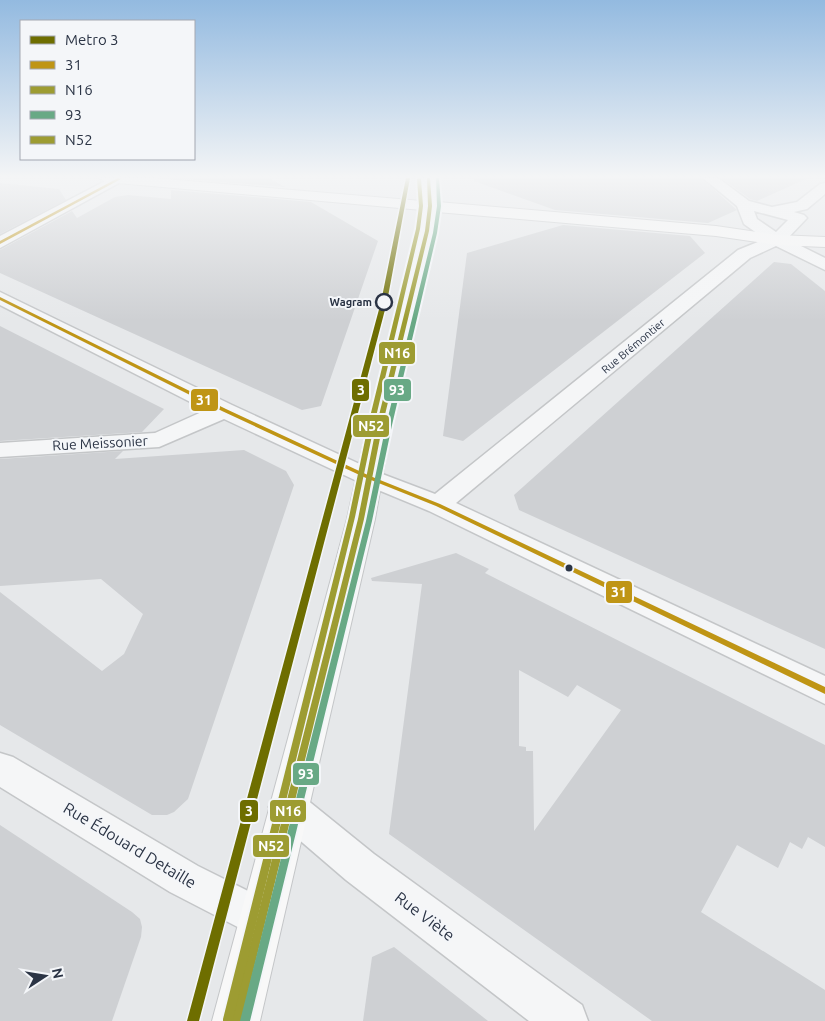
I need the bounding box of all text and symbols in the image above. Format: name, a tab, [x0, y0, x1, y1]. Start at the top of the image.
legend	[20, 20, 195, 160]
text: Metro 3	[65, 31, 119, 48]
text: 31	[65, 56, 82, 73]
text: N16	[65, 81, 93, 98]
text: 93	[65, 106, 82, 123]
text: N52	[65, 131, 93, 148]
marker: Wagram	[375, 293, 393, 311]
place label: Wagram	[330, 296, 372, 308]
street label: Rue Brémontier	[599, 316, 668, 376]
line badge: N16	[378, 341, 416, 365]
text: N16	[384, 345, 410, 361]
line badge: 3	[351, 378, 370, 402]
line badge: 93	[383, 378, 412, 402]
text: 3	[357, 382, 365, 398]
text: 93	[389, 382, 405, 398]
line badge: 31	[190, 388, 219, 412]
text: 31	[196, 392, 212, 408]
line badge: N52	[352, 414, 390, 438]
text: N52	[358, 418, 384, 434]
street label: Rue Meissonier	[52, 432, 149, 453]
unlabelled marker	[564, 563, 574, 573]
line badge: 31	[605, 580, 633, 604]
text: 31	[611, 584, 627, 600]
line badge: 93	[292, 762, 320, 786]
text: 93	[298, 766, 314, 782]
street label: Rue Édouard Detaille	[61, 797, 201, 892]
line badge: 3	[239, 799, 259, 823]
line badge: N16	[269, 799, 307, 823]
text: 3	[245, 803, 253, 819]
text: N16	[275, 803, 301, 819]
line badge: N52	[252, 834, 290, 858]
text: N52	[258, 838, 284, 854]
street label: Rue Viète	[392, 888, 458, 944]
north arrow	[20, 951, 70, 1001]
text: N	[49, 967, 67, 980]

